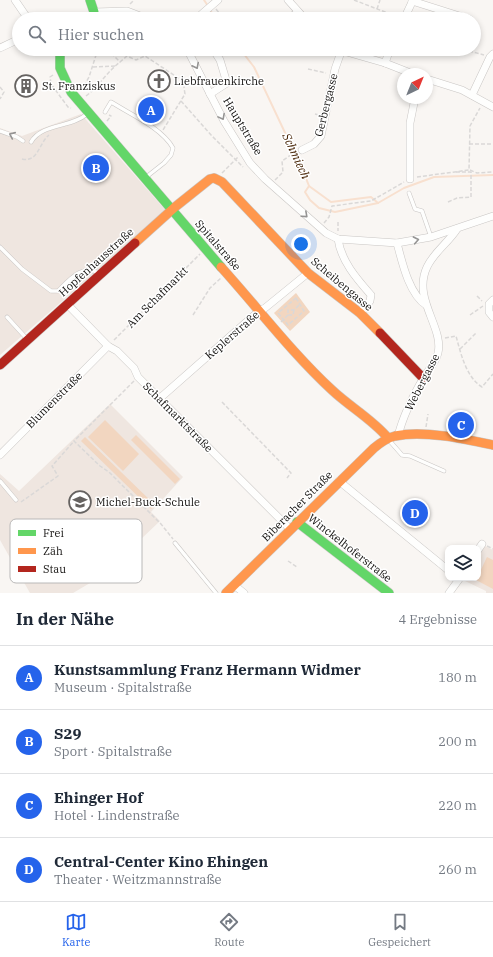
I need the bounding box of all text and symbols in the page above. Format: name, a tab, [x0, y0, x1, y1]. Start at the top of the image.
search box	[12, 12, 481, 56]
icon: search	[26, 23, 48, 45]
text: Hier suchen	[58, 25, 144, 44]
one-way arrow	[191, 61, 198, 69]
church icon: Liebfrauenkirche	[146, 68, 172, 94]
north arrow	[397, 68, 433, 104]
street label: Gerbergasse	[311, 72, 341, 138]
building icon: St. Franziskus	[13, 73, 39, 99]
place label: Liebfrauenkirche	[174, 74, 264, 88]
place label: St. Franziskus	[42, 79, 115, 93]
pin: A	[138, 95, 164, 125]
street label: Hauptstraße	[220, 95, 266, 158]
one-way arrow	[217, 113, 225, 120]
water label: Schmiech	[279, 129, 314, 182]
one-way arrow	[9, 132, 16, 140]
pin: B	[83, 153, 109, 183]
one-way arrow	[301, 210, 308, 217]
street label: Spitalstraße	[192, 217, 244, 273]
street label: Hopfenhausstraße	[56, 225, 136, 299]
your location	[291, 234, 311, 254]
one-way arrow	[413, 236, 419, 245]
street label: Scheibengasse	[308, 254, 376, 314]
street label: Am Schafmarkt	[123, 263, 191, 331]
street label: Keplerstraße	[202, 308, 262, 362]
street label: Webergasse	[402, 351, 442, 413]
street label: Blumenstraße	[23, 369, 85, 431]
street label: Schafmarktstraße	[140, 379, 216, 455]
pin: C	[448, 410, 474, 440]
street label: Biberacher Straße	[259, 468, 335, 544]
school or university icon: Michel-Buck-Schule	[67, 489, 93, 515]
place label: Michel-Buck-Schule	[96, 495, 200, 509]
pin: D	[402, 498, 428, 528]
street label: Winckelhoferstraße	[305, 511, 395, 585]
legend	[10, 519, 142, 583]
text: Frei	[43, 526, 64, 540]
text: Zäh	[43, 544, 63, 558]
map controls	[445, 545, 481, 581]
button: layers	[445, 545, 481, 581]
text: Stau	[43, 562, 66, 576]
text: In der Nähe	[16, 608, 114, 630]
text: 4 Ergebnisse	[398, 611, 477, 628]
text: Kunstsammlung Franz Hermann Widmer	[54, 660, 361, 679]
text: A	[24, 669, 34, 686]
text: 180 m	[438, 669, 477, 686]
text: Museum · Spitalstraße	[54, 679, 192, 696]
text: S29	[54, 724, 81, 743]
text: B	[24, 733, 34, 750]
text: 200 m	[438, 733, 477, 750]
text: Sport · Spitalstraße	[54, 743, 172, 760]
text: Ehinger Hof	[54, 788, 143, 807]
text: C	[25, 797, 33, 814]
text: 220 m	[438, 797, 477, 814]
text: Hotel · Lindenstraße	[54, 807, 180, 824]
text: Central-Center Kino Ehingen	[54, 852, 268, 871]
text: D	[24, 861, 34, 878]
text: 260 m	[438, 861, 477, 878]
text: Theater · Weitzmannstraße	[54, 871, 222, 888]
tab: Karte	[62, 911, 90, 949]
tab: Route	[214, 911, 244, 949]
tab: Gespeichert	[368, 911, 431, 949]

